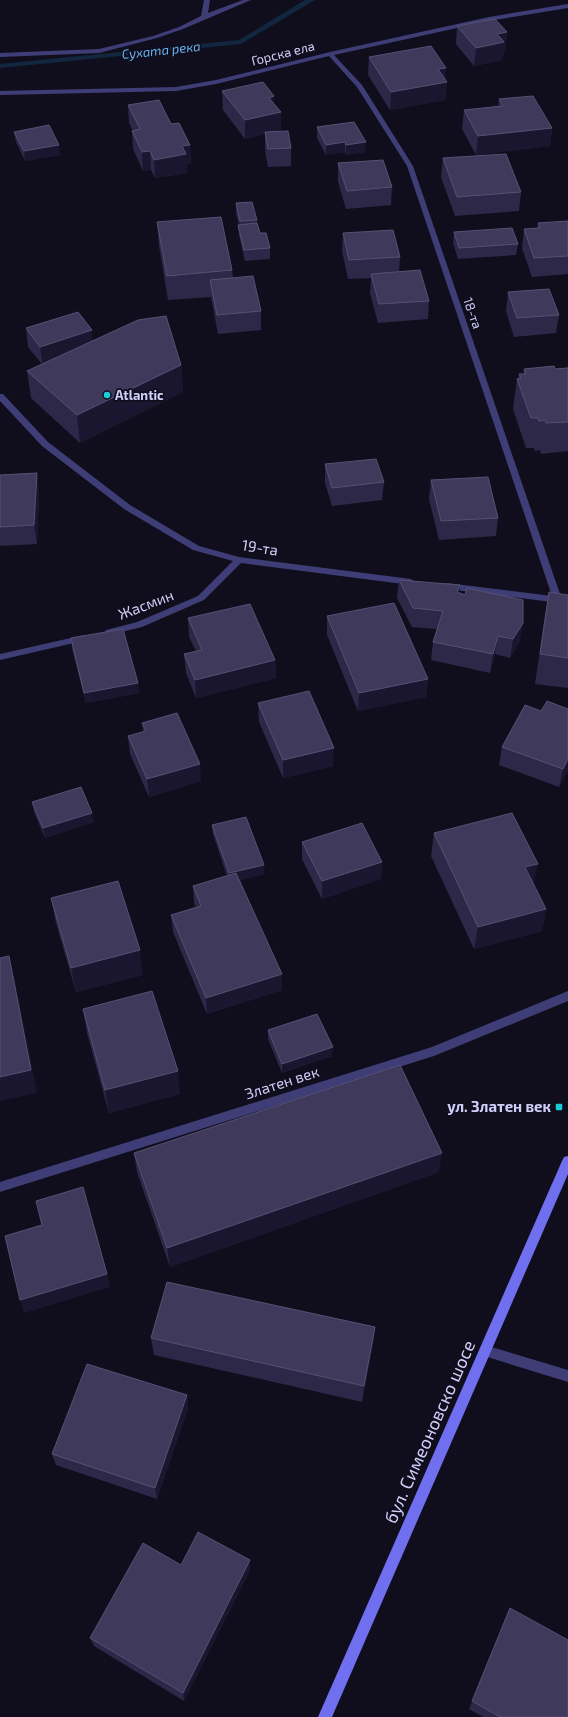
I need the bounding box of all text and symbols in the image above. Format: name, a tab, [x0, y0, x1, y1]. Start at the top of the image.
street label: Горска ела	[250, 37, 316, 69]
water label: Сухата река	[121, 38, 201, 62]
street label: 18-та	[460, 295, 486, 331]
place label: Atlantic	[115, 387, 164, 403]
marker: Atlantic	[102, 390, 112, 400]
street label: 19-та	[241, 535, 280, 559]
street label: Жасмин	[115, 585, 176, 623]
street label: Златен век	[242, 1062, 321, 1102]
place label: ул. Златен век	[447, 1097, 552, 1115]
marker: ул. Златен век	[554, 1102, 564, 1112]
street label: бул. Симеоновско шосе	[379, 1337, 479, 1527]

